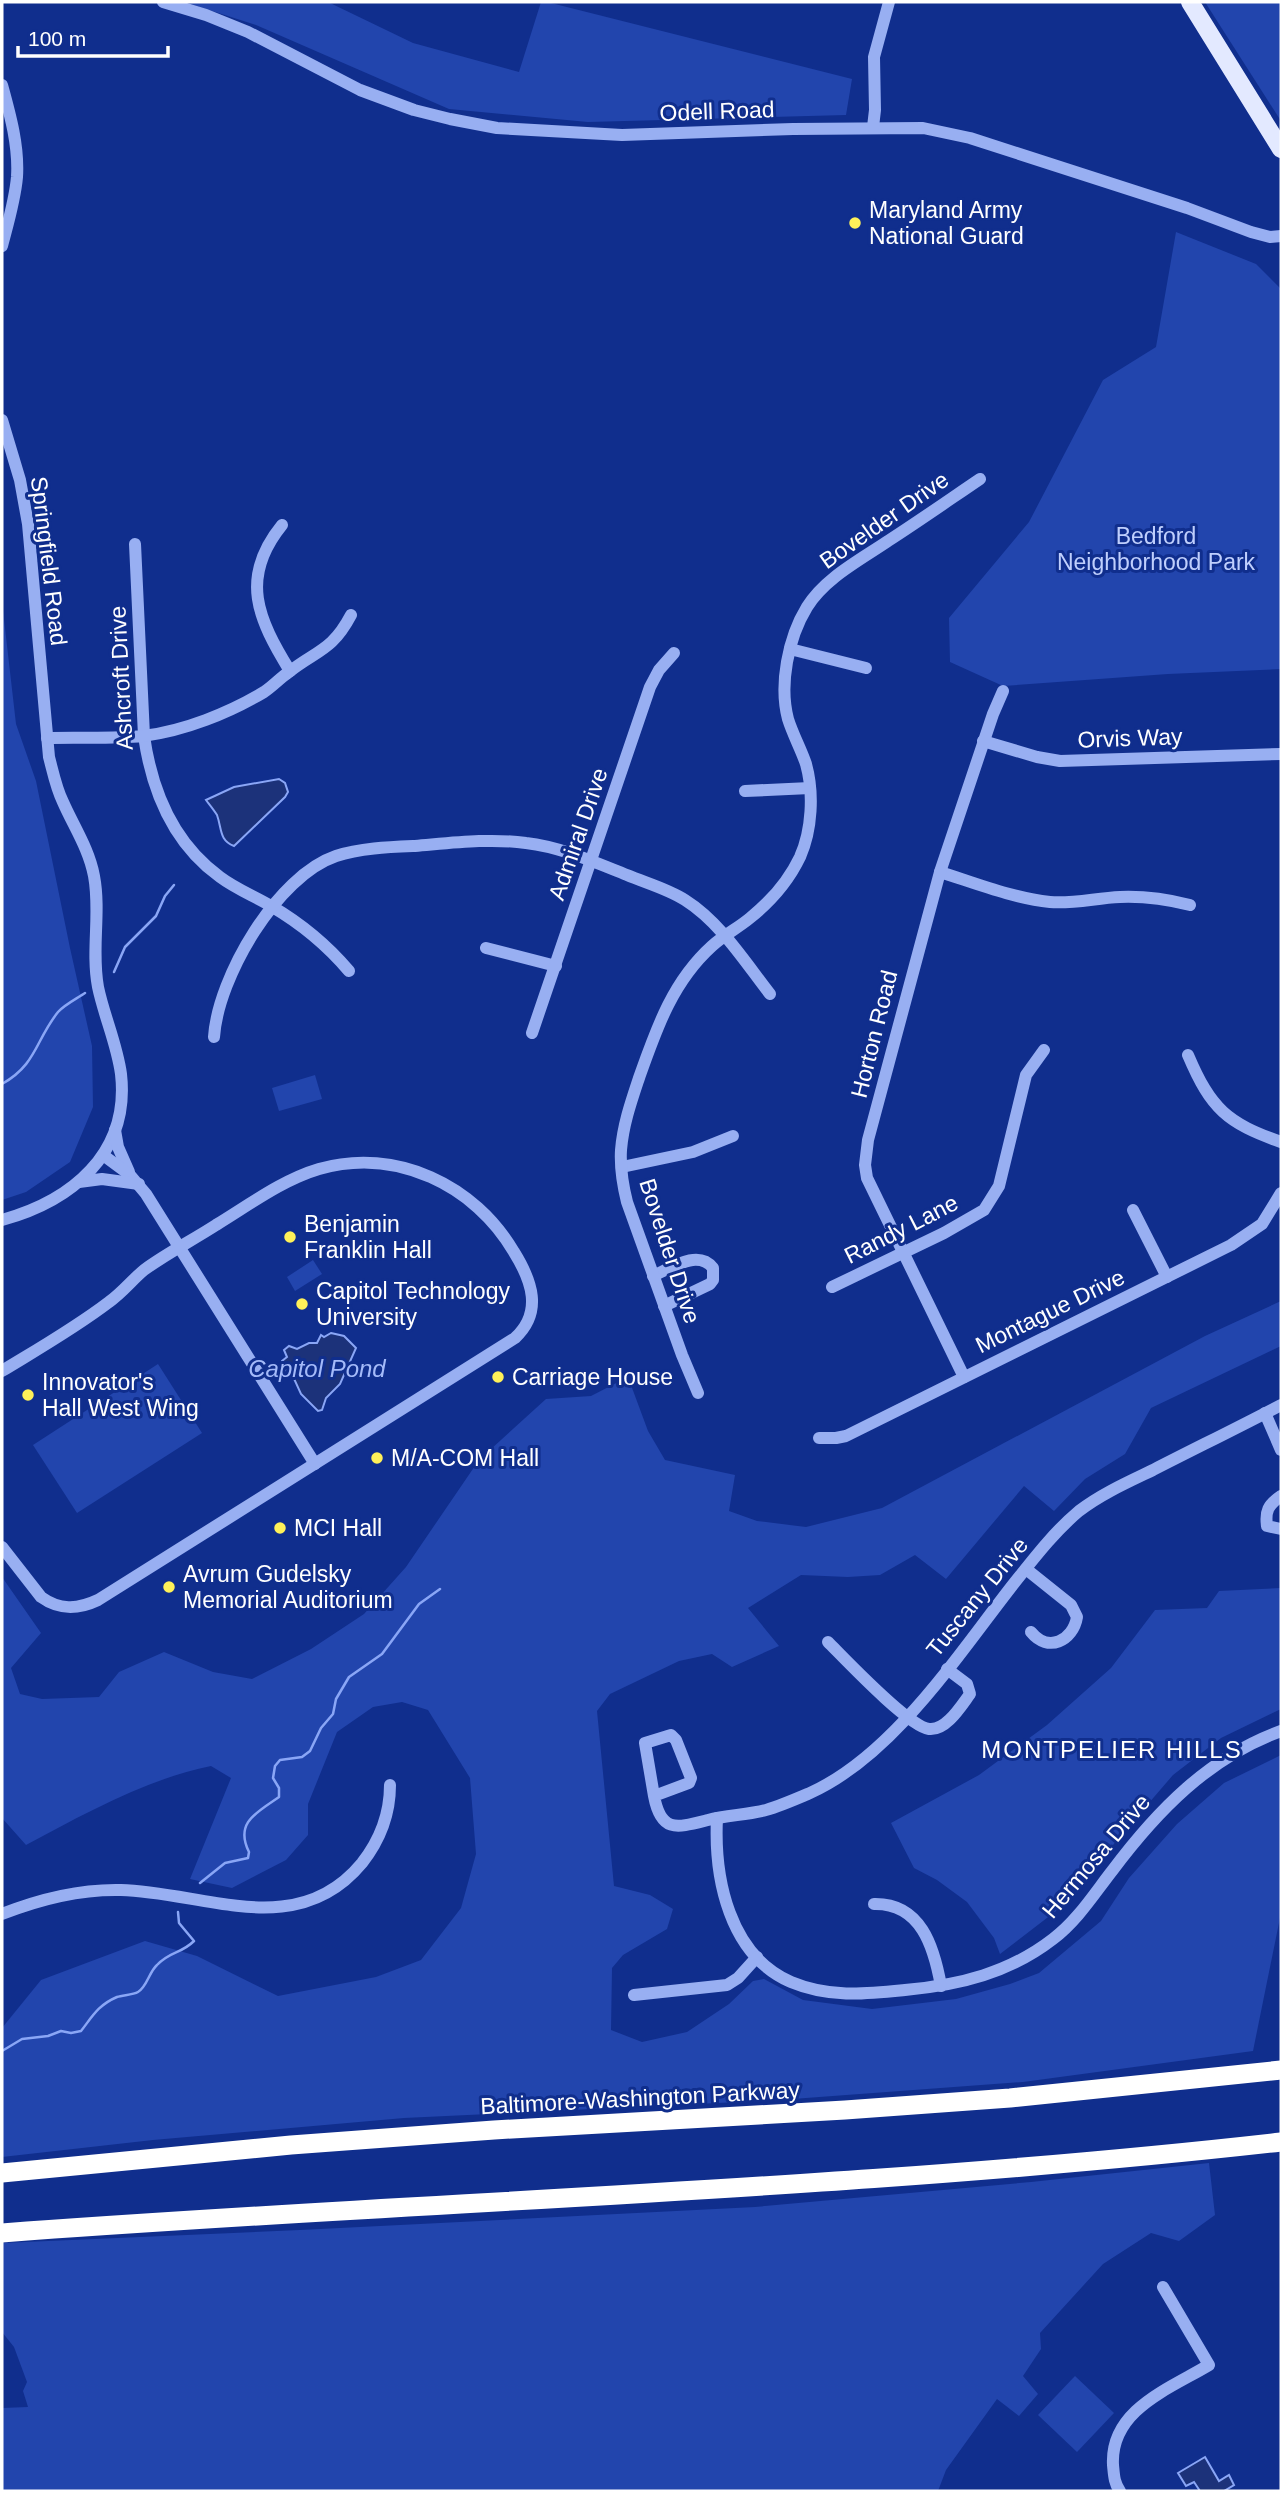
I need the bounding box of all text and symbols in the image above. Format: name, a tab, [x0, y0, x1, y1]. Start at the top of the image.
scale bar	[18, 14, 168, 58]
text: 100 m	[28, 27, 86, 50]
street label: Odell Road	[659, 96, 775, 126]
place label: Maryland Army National Guard	[869, 197, 1024, 249]
marker: Maryland Army National Guard	[847, 215, 863, 231]
street label: Bovelder Drive	[815, 466, 953, 574]
street label: Springfield Road	[26, 475, 72, 647]
park label: Bedford Neighborhood Park	[1057, 523, 1256, 575]
street label: Ashcroft Drive	[104, 605, 138, 751]
street label: Orvis Way	[1077, 723, 1184, 753]
street label: Admiral Drive	[543, 765, 613, 903]
street label: Horton Road	[846, 968, 902, 1100]
street label: Bovelder Drive	[634, 1175, 706, 1327]
street label: Randy Lane	[840, 1189, 962, 1269]
place label: Benjamin Franklin Hall	[304, 1211, 432, 1263]
marker: Benjamin Franklin Hall	[282, 1229, 298, 1245]
street label: Montague Drive	[971, 1264, 1129, 1358]
place label: Capitol Technology University	[316, 1278, 510, 1330]
marker: Capitol Technology University	[294, 1296, 310, 1312]
water label: Capitol Pond	[248, 1355, 386, 1382]
place label: Carriage House	[512, 1364, 673, 1390]
place label: Innovator's Hall West Wing	[42, 1369, 199, 1421]
marker: Carriage House	[490, 1369, 506, 1385]
marker: Innovator's Hall West Wing	[20, 1387, 36, 1403]
place label: M/A-COM Hall	[391, 1445, 539, 1471]
marker: M/A-COM Hall	[369, 1450, 385, 1466]
place label: MCI Hall	[294, 1515, 382, 1541]
marker: MCI Hall	[272, 1520, 288, 1536]
street label: Tuscany Drive	[921, 1532, 1033, 1662]
place label: Avrum Gudelsky Memorial Auditorium	[183, 1561, 393, 1613]
marker: Avrum Gudelsky Memorial Auditorium	[161, 1579, 177, 1595]
district label: MONTPELIER HILLS	[981, 1736, 1243, 1763]
street label: Hermosa Drive	[1037, 1789, 1155, 1923]
street label: Baltimore-Washington Parkway	[480, 2077, 801, 2119]

